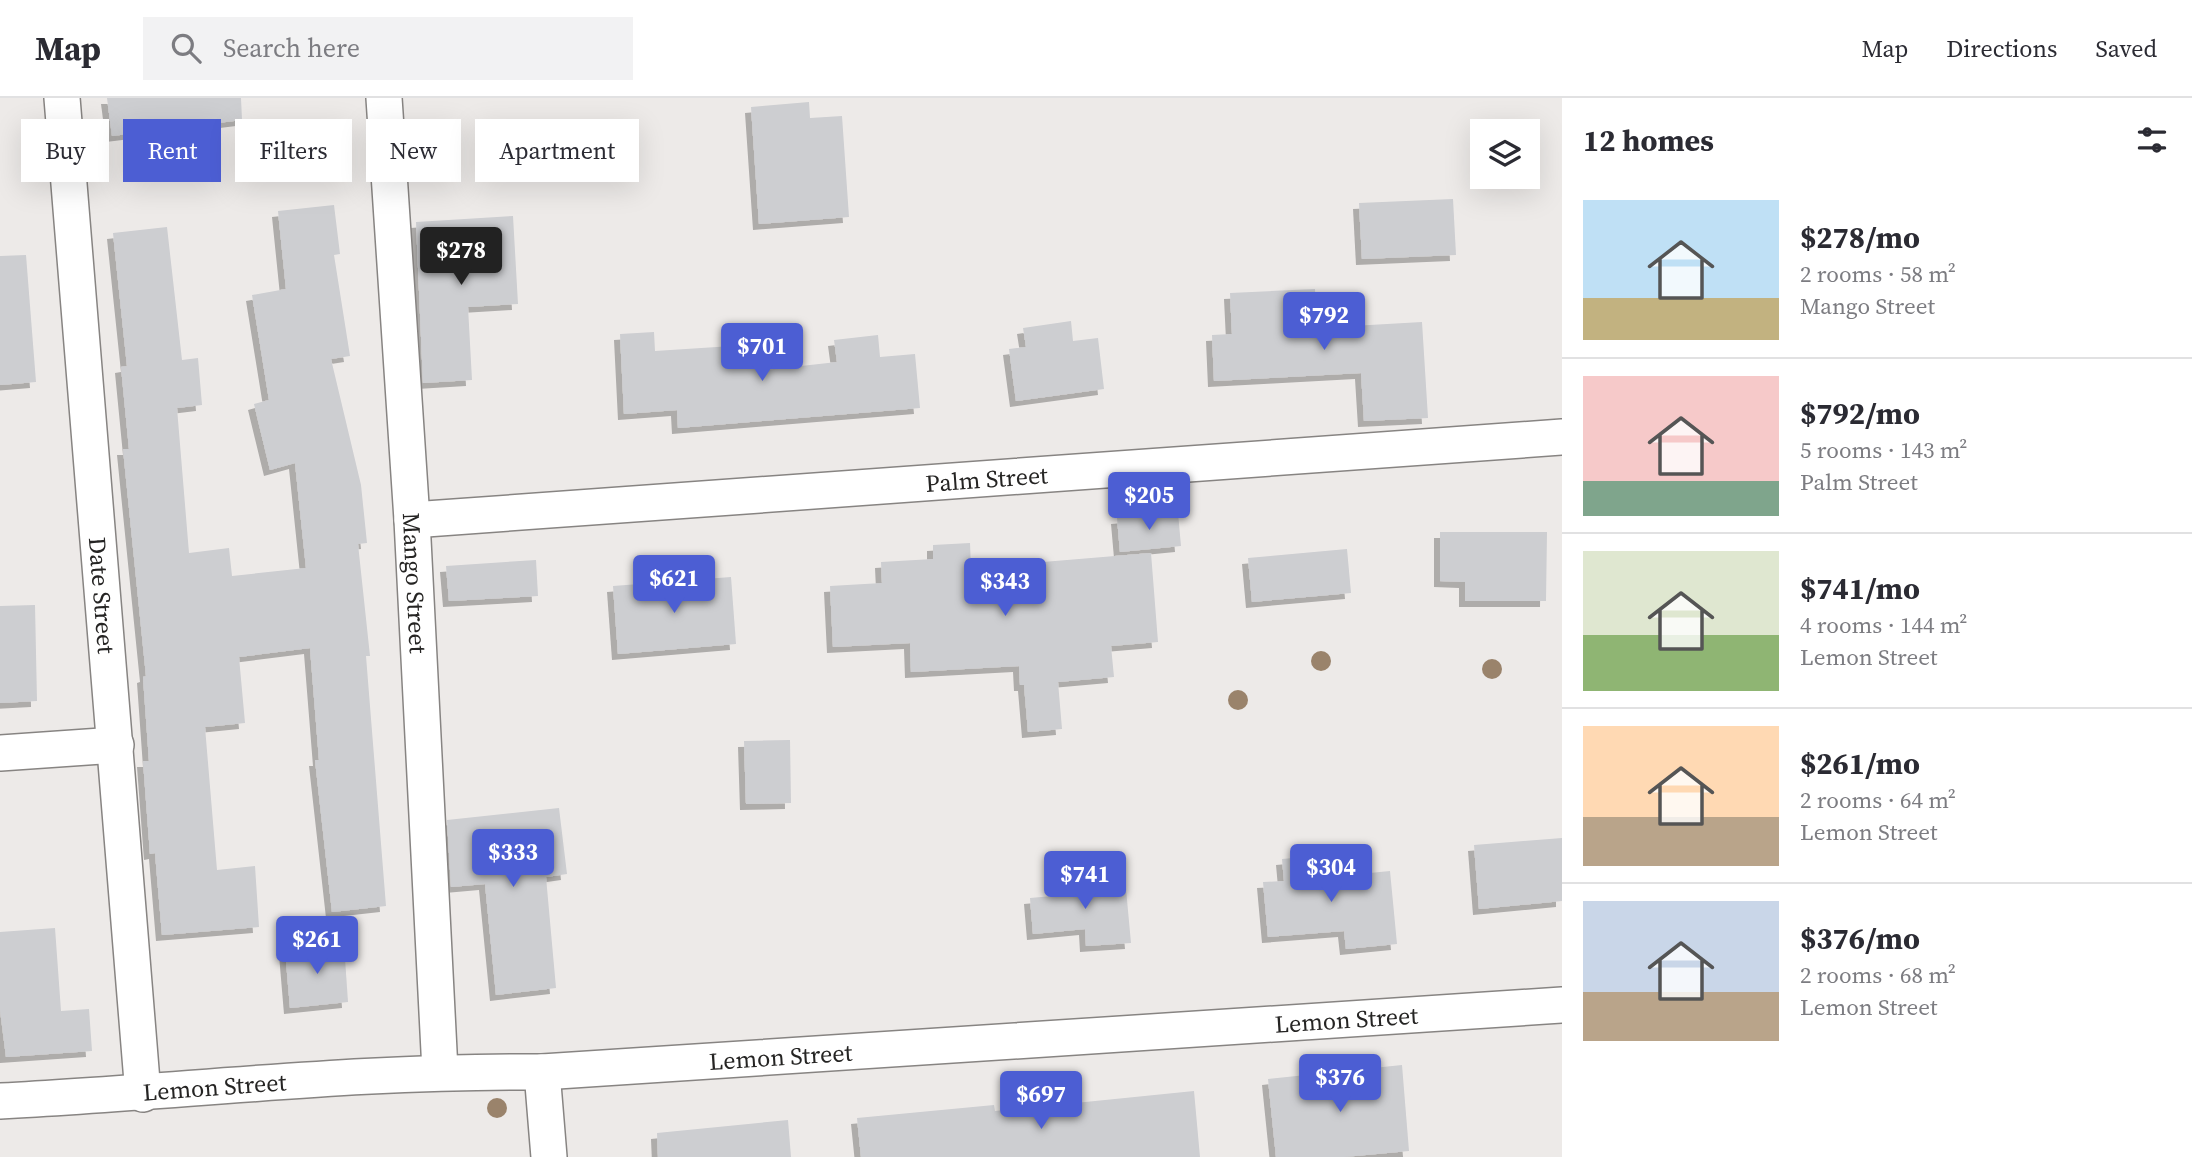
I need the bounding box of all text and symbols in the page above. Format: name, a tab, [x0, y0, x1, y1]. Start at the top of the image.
search box	[143, 17, 633, 80]
text: Map	[35, 26, 101, 71]
icon: search	[167, 29, 205, 67]
text: Search here	[223, 30, 360, 66]
text: Map	[1861, 32, 1908, 65]
text: Directions	[1946, 32, 2057, 65]
text: Saved	[2095, 32, 2157, 65]
chip: Buy	[21, 119, 109, 182]
chip: Rent	[123, 119, 221, 182]
chip: Filters	[235, 119, 352, 182]
chip: New	[366, 119, 461, 182]
chip: Apartment	[475, 119, 639, 182]
map controls	[1470, 119, 1540, 189]
button: layers	[1470, 119, 1540, 189]
text: 12 homes	[1583, 120, 1714, 161]
icon: filters	[2133, 121, 2171, 159]
text: $278/mo	[1800, 217, 1920, 258]
pin: $278	[420, 228, 502, 287]
icon: home	[1639, 228, 1723, 312]
text: $278	[436, 234, 486, 266]
text: 2 rooms · 58 m²	[1800, 258, 1956, 290]
text: Mango Street	[1800, 290, 1935, 322]
pin: $792	[1283, 292, 1365, 352]
text: $792	[1299, 299, 1349, 331]
pin: $701	[721, 324, 803, 383]
text: $701	[737, 330, 787, 362]
text: $792/mo	[1800, 393, 1920, 434]
icon: home	[1639, 404, 1723, 488]
text: 5 rooms · 143 m²	[1800, 434, 1967, 466]
street label: Palm Street	[924, 458, 1049, 499]
text: Palm Street	[1800, 466, 1918, 498]
pin: $205	[1108, 472, 1190, 532]
text: $205	[1124, 479, 1174, 511]
street label: Mango Street	[395, 512, 435, 654]
street label: Date Street	[81, 536, 124, 655]
pin: $621	[633, 556, 715, 615]
pin: $343	[964, 559, 1046, 618]
text: $621	[649, 562, 699, 594]
text: $343	[980, 565, 1030, 597]
text: $741/mo	[1800, 568, 1920, 609]
icon: home	[1639, 579, 1723, 663]
text: 4 rooms · 144 m²	[1800, 609, 1967, 641]
text: Lemon Street	[1800, 641, 1938, 673]
text: $261/mo	[1800, 743, 1920, 784]
icon: home	[1639, 754, 1723, 838]
text: 2 rooms · 64 m²	[1800, 784, 1956, 816]
text: Lemon Street	[1800, 816, 1938, 848]
pin: $333	[472, 830, 554, 889]
text: $333	[488, 836, 538, 868]
pin: $304	[1290, 844, 1372, 904]
text: $304	[1306, 851, 1356, 883]
pin: $741	[1044, 852, 1126, 911]
text: $741	[1060, 858, 1110, 890]
pin: $261	[276, 916, 358, 976]
text: $376/mo	[1800, 918, 1920, 959]
text: $261	[292, 923, 342, 955]
icon: home	[1639, 929, 1723, 1013]
text: 2 rooms · 68 m²	[1800, 959, 1956, 991]
text: Lemon Street	[1800, 991, 1938, 1023]
street label: Lemon Street	[1274, 998, 1419, 1040]
street label: Lemon Street	[708, 1035, 853, 1078]
pin: $376	[1299, 1054, 1381, 1114]
text: $376	[1315, 1061, 1365, 1093]
street label: Lemon Street	[142, 1065, 287, 1108]
pin: $697	[1000, 1072, 1082, 1131]
text: $697	[1016, 1078, 1066, 1110]

